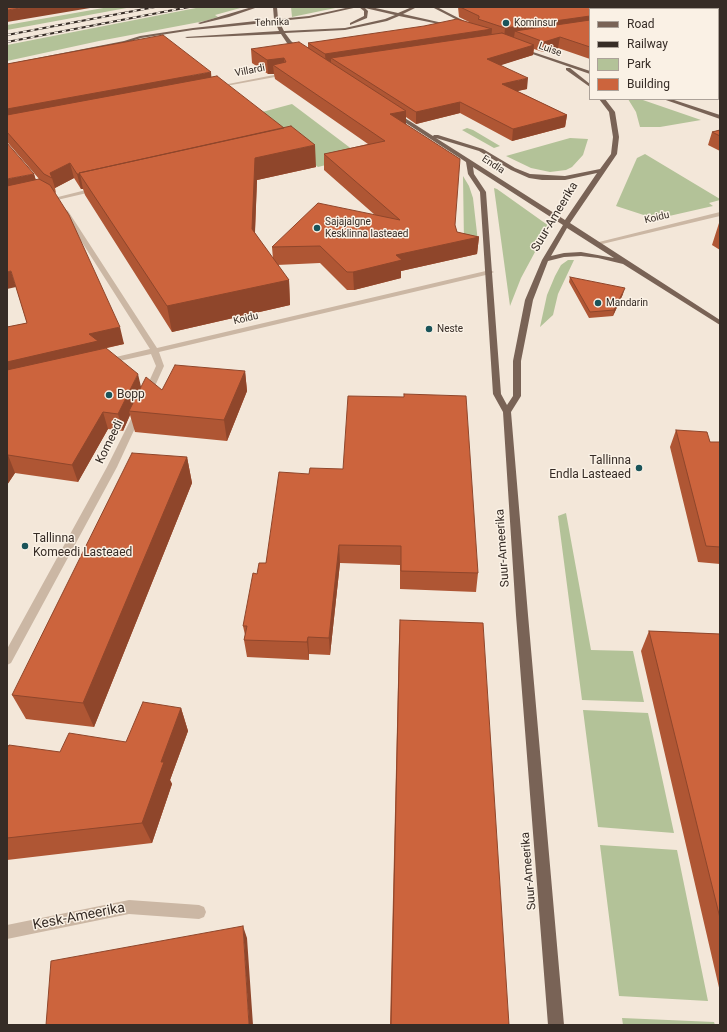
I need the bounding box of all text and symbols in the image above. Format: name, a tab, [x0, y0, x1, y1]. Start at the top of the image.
legend	[589, 8, 719, 100]
street label: Tehnika	[254, 16, 290, 30]
place label: Kominsur	[514, 17, 557, 29]
text: Road	[627, 17, 655, 31]
marker: Kominsur	[501, 18, 511, 28]
text: Railway	[627, 37, 668, 51]
street label: Luise	[537, 40, 563, 60]
text: Park	[627, 57, 651, 71]
street label: Villardi	[234, 62, 266, 80]
text: Building	[627, 77, 670, 91]
street label: Endla	[479, 153, 507, 177]
street label: Suur-Ameerika	[529, 180, 581, 254]
street label: Koidu	[643, 209, 671, 227]
place label: Sajajalgne Kesklinna lasteaed	[325, 216, 408, 240]
marker: Sajajalgne Kesklinna lasteaed	[312, 223, 322, 233]
place label: Mandarin	[606, 297, 648, 309]
marker: Mandarin	[593, 298, 603, 308]
street label: Koidu	[232, 310, 260, 328]
place label: Neste	[437, 323, 463, 335]
marker: Neste	[424, 324, 434, 334]
place label: Bopp	[117, 388, 145, 402]
marker: Bopp	[104, 390, 114, 400]
street label: Komeedi	[93, 418, 127, 466]
place label: Tallinna Endla Lasteaed	[549, 454, 631, 482]
marker: Tallinna Endla Lasteaed	[634, 463, 644, 473]
street label: Suur-Ameerika	[493, 508, 513, 588]
place label: Tallinna Komeedi Lasteaed	[33, 532, 132, 560]
marker: Tallinna Komeedi Lasteaed	[20, 541, 30, 551]
street label: Suur-Ameerika	[518, 831, 540, 911]
street label: Kesk-Ameerika	[32, 900, 126, 934]

